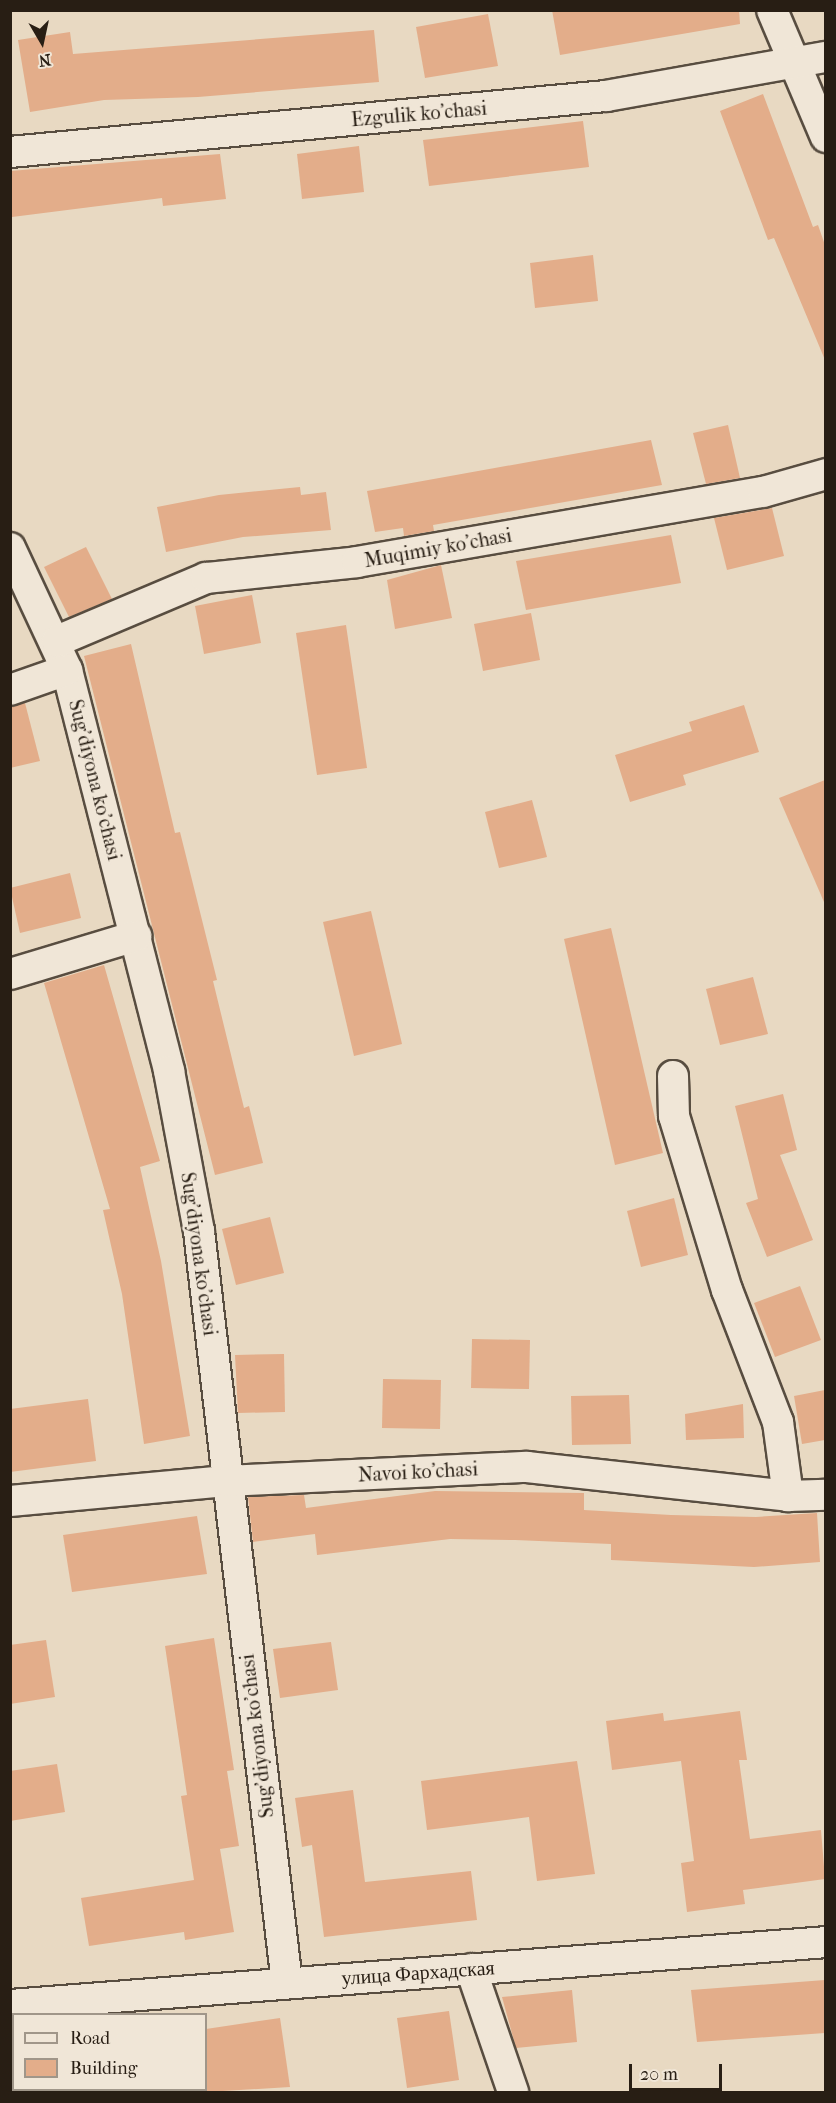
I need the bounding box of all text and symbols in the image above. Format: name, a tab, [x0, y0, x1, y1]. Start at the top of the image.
north arrow	[12, 12, 72, 72]
text: N	[37, 50, 52, 71]
street label: Ezgulik ko'chasi	[350, 96, 488, 132]
street label: Muqimiy ko'chasi	[362, 523, 514, 573]
street label: Sug'diyona ko'chasi	[63, 697, 127, 863]
street label: Sug'diyona ko'chasi	[176, 1171, 222, 1337]
street label: Navoi ko'chasi	[357, 1457, 479, 1487]
street label: Sug'diyona ko'chasi	[235, 1653, 279, 1819]
street label: улица Фархадская	[341, 1956, 495, 1990]
legend	[12, 2013, 207, 2091]
text: Road	[70, 2028, 110, 2049]
scale bar	[632, 2052, 725, 2090]
text: Building	[70, 2058, 137, 2079]
text: 20 m	[640, 2064, 678, 2085]

